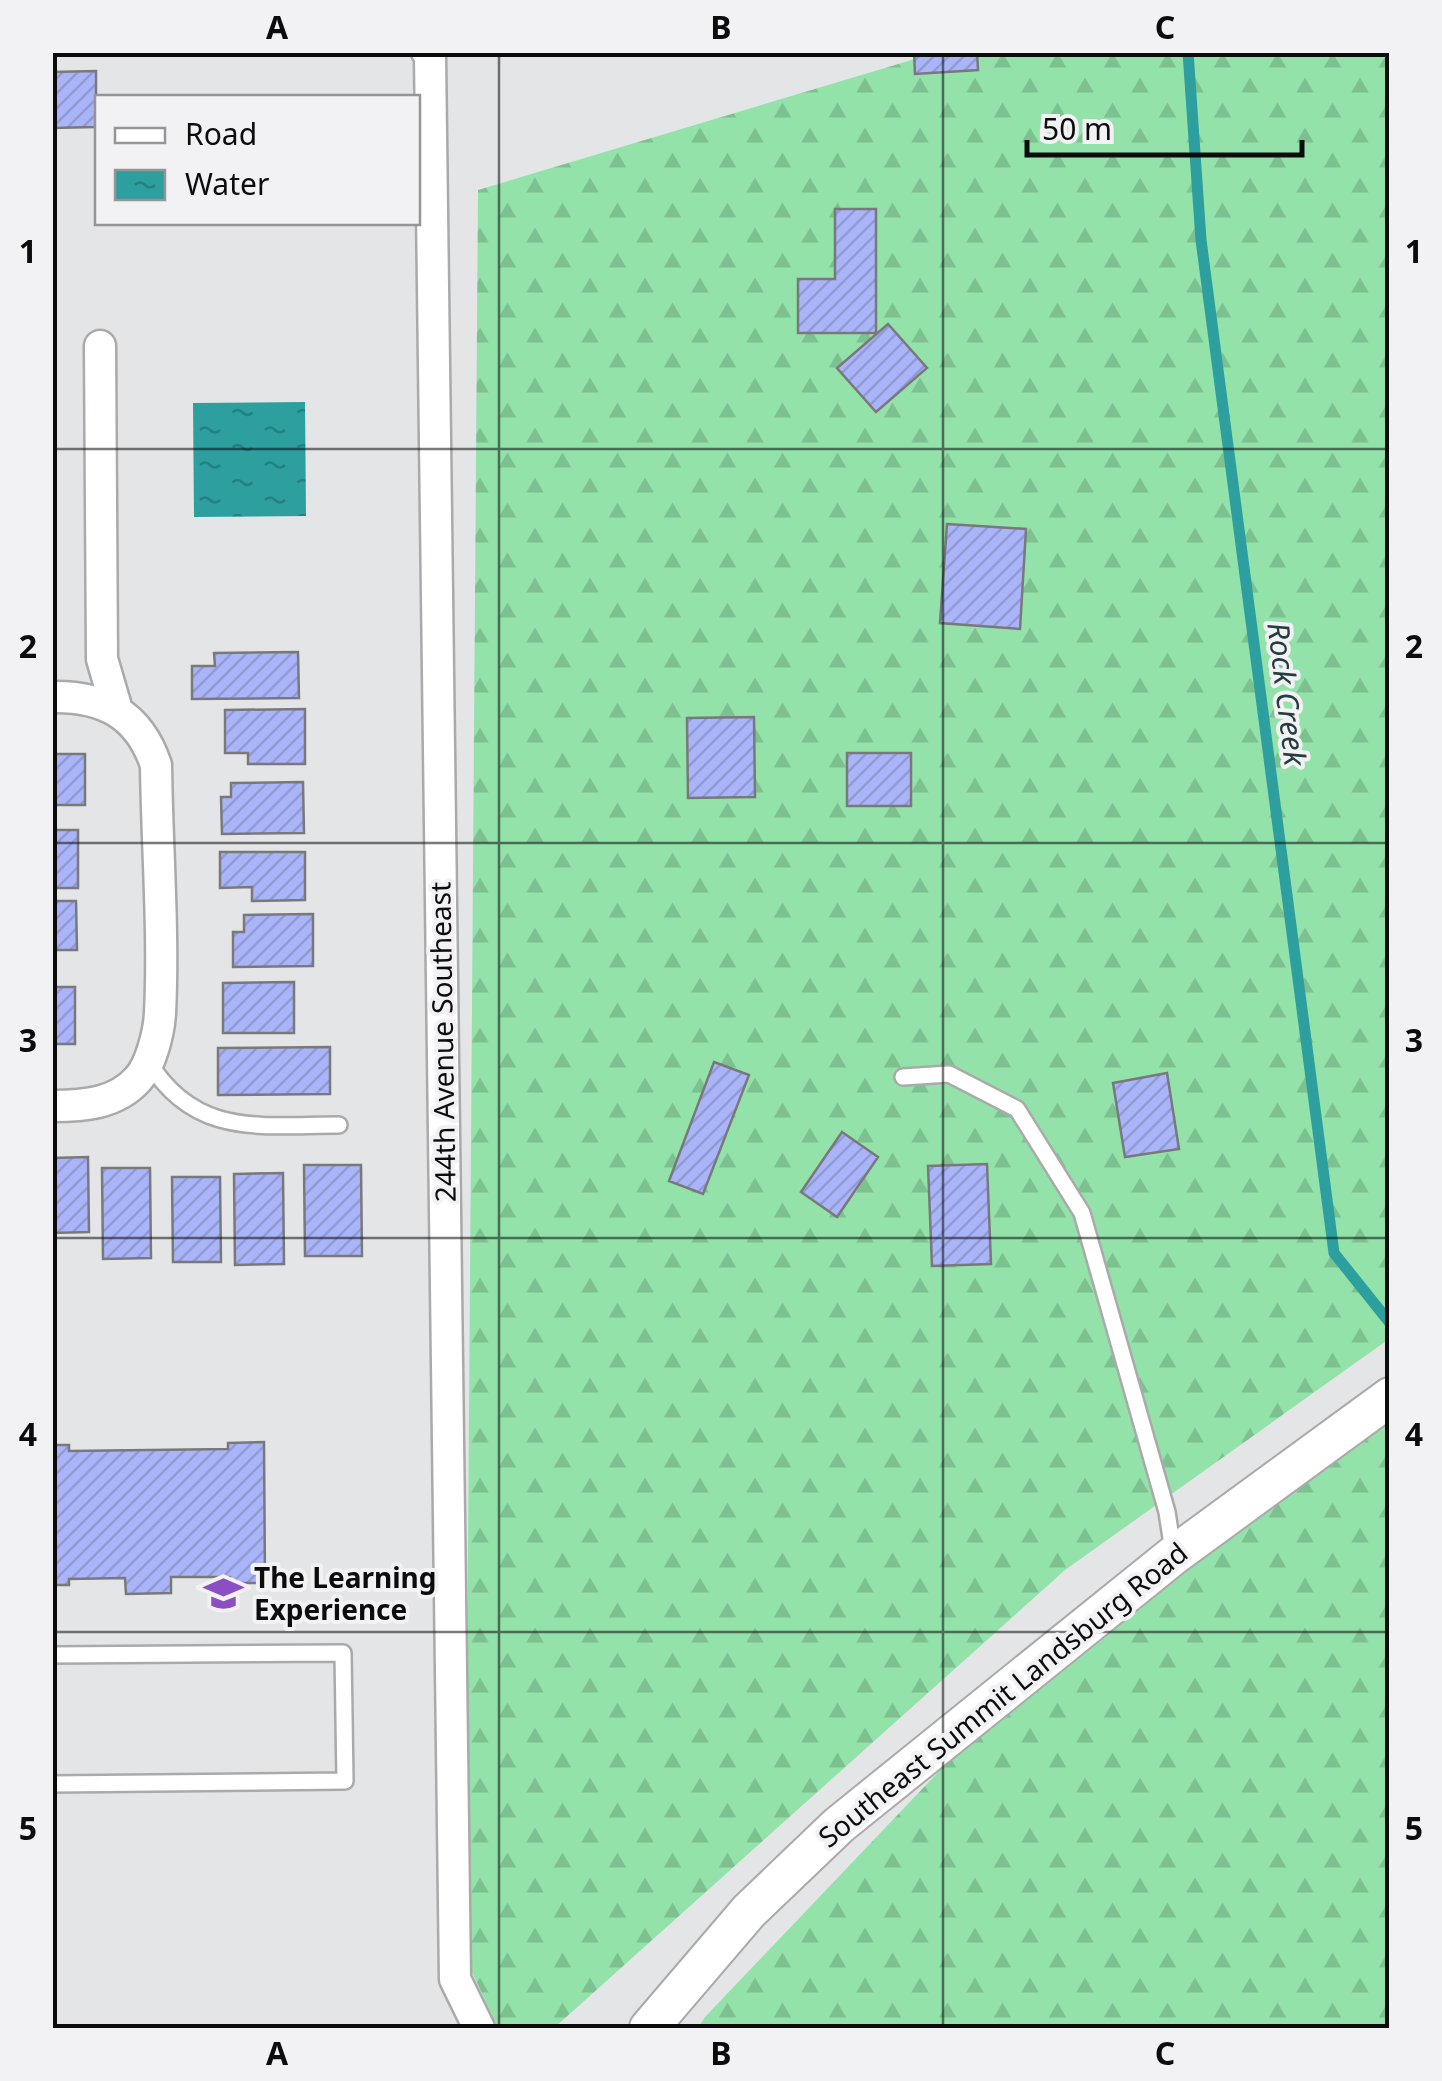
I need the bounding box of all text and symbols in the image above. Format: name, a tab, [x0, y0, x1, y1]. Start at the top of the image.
text: A	[266, 5, 289, 48]
text: B	[710, 5, 732, 48]
text: C	[1155, 5, 1175, 48]
legend	[95, 95, 420, 225]
scale bar	[1027, 95, 1302, 157]
text: 50 m	[1042, 108, 1112, 149]
text: Road	[185, 113, 257, 154]
text: Water	[185, 163, 269, 204]
text: 1	[19, 229, 37, 272]
text: 1	[1405, 229, 1423, 272]
water label: Rock Creek	[1258, 620, 1317, 769]
text: 2	[19, 624, 37, 667]
text: 2	[1405, 624, 1423, 667]
street label: 244th Avenue Southeast	[420, 882, 464, 1203]
text: 3	[19, 1018, 37, 1061]
text: 3	[1405, 1018, 1423, 1061]
text: 4	[19, 1412, 37, 1455]
text: 4	[1405, 1412, 1423, 1455]
street label: Southeast Summit Landsburg Road	[810, 1533, 1195, 1855]
place label: The Learning Experience	[254, 1558, 436, 1628]
school or university icon: The Learning Experience	[203, 1573, 245, 1615]
text: 5	[19, 1806, 37, 1849]
text: 5	[1405, 1806, 1423, 1849]
text: A	[266, 2031, 289, 2074]
text: B	[710, 2031, 732, 2074]
text: C	[1155, 2031, 1175, 2074]

